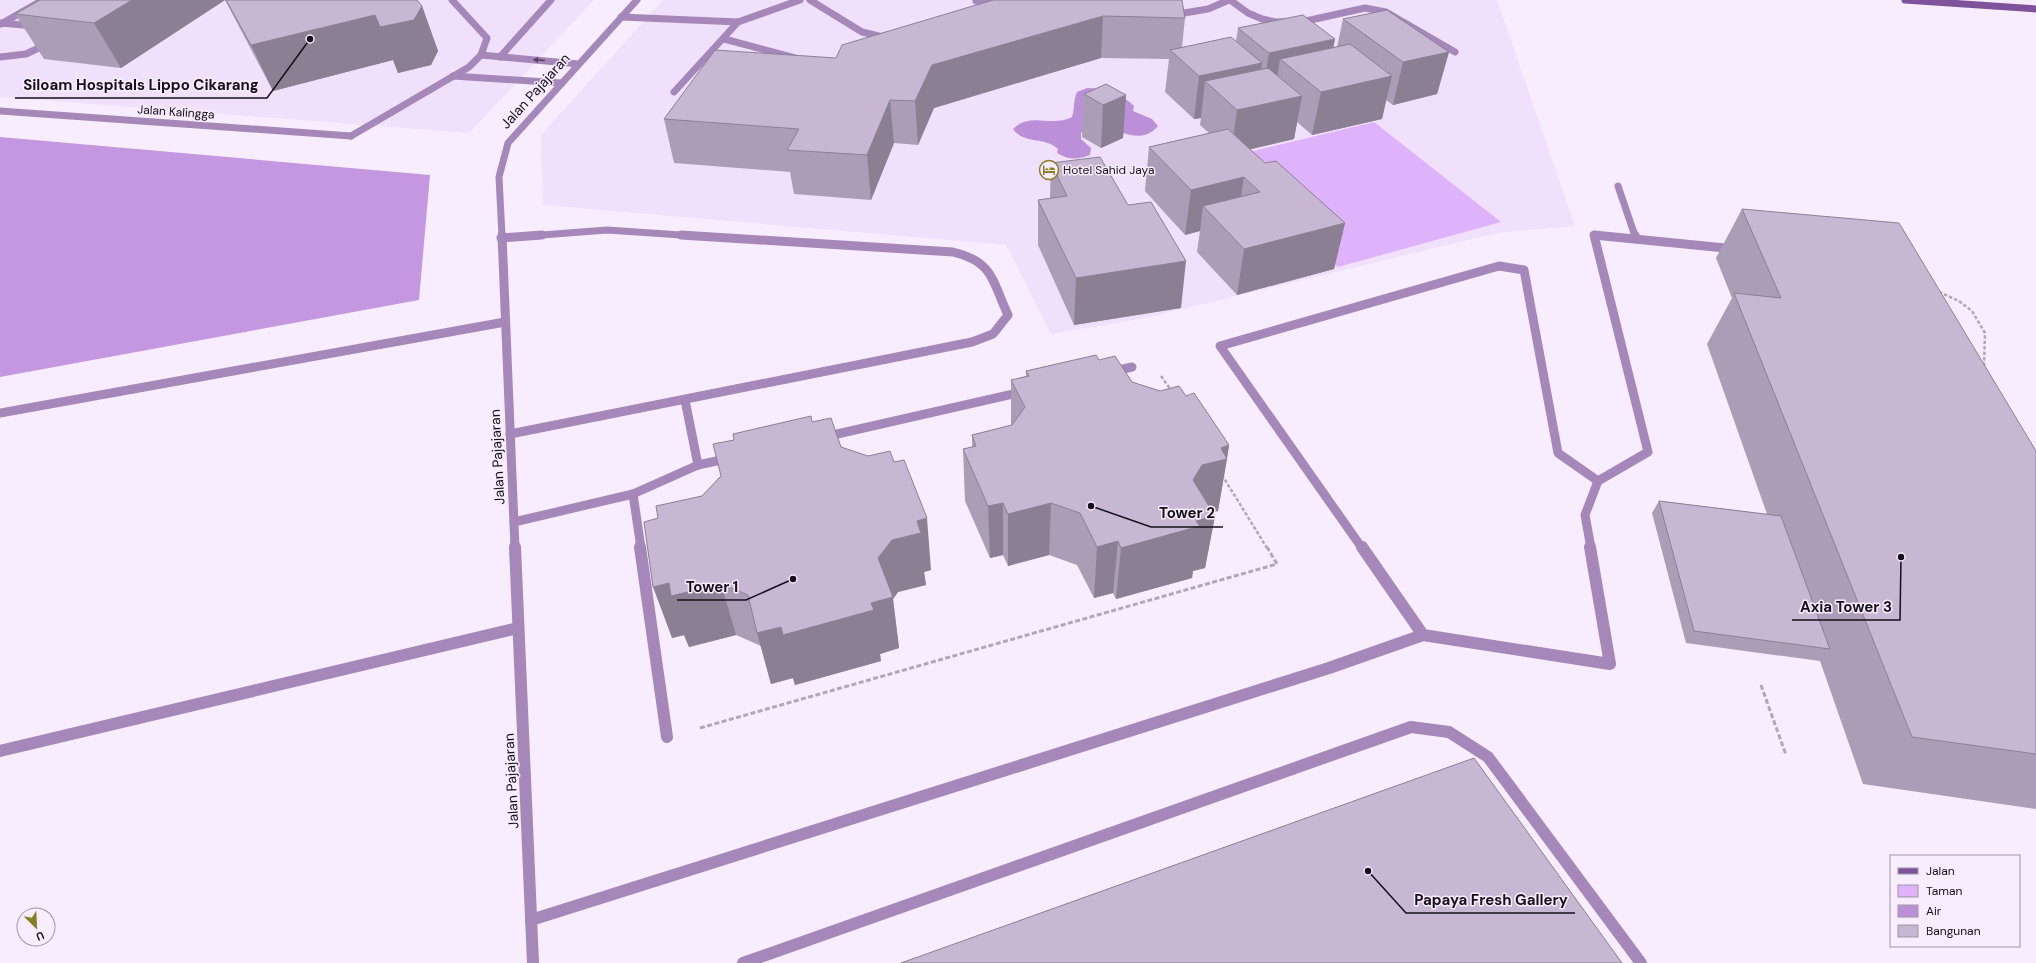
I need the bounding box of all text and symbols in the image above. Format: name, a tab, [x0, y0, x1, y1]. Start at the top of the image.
street label: Jalan Pajajaran	[496, 50, 574, 132]
one-way arrow	[533, 57, 545, 64]
callout: Siloam Hospitals Lippo Cikarang	[15, 71, 267, 98]
text: Siloam Hospitals Lippo Cikarang	[23, 75, 259, 95]
street label: Jalan Kalingga	[137, 101, 215, 123]
hotel icon: Hotel Sahid Jaya	[1038, 159, 1060, 181]
place label: Hotel Sahid Jaya	[1063, 162, 1154, 178]
street label: Jalan Pajajaran	[486, 409, 508, 505]
callout: Tower 2	[1151, 500, 1223, 527]
text: Tower 2	[1159, 503, 1215, 523]
callout: Tower 1	[677, 573, 746, 600]
text: Tower 1	[686, 577, 738, 597]
callout: Axia Tower 3	[1792, 593, 1900, 620]
text: Axia Tower 3	[1800, 597, 1892, 617]
street label: Jalan Pajajaran	[500, 733, 522, 829]
legend	[1890, 855, 2020, 947]
text: Jalan	[1926, 863, 1955, 879]
text: Taman	[1926, 883, 1963, 899]
callout: Papaya Fresh Gallery	[1406, 886, 1575, 913]
text: Papaya Fresh Gallery	[1414, 890, 1568, 910]
text: Air	[1926, 903, 1942, 919]
north arrow	[16, 907, 56, 947]
text: Bangunan	[1926, 923, 1981, 939]
text: U	[34, 928, 46, 944]

